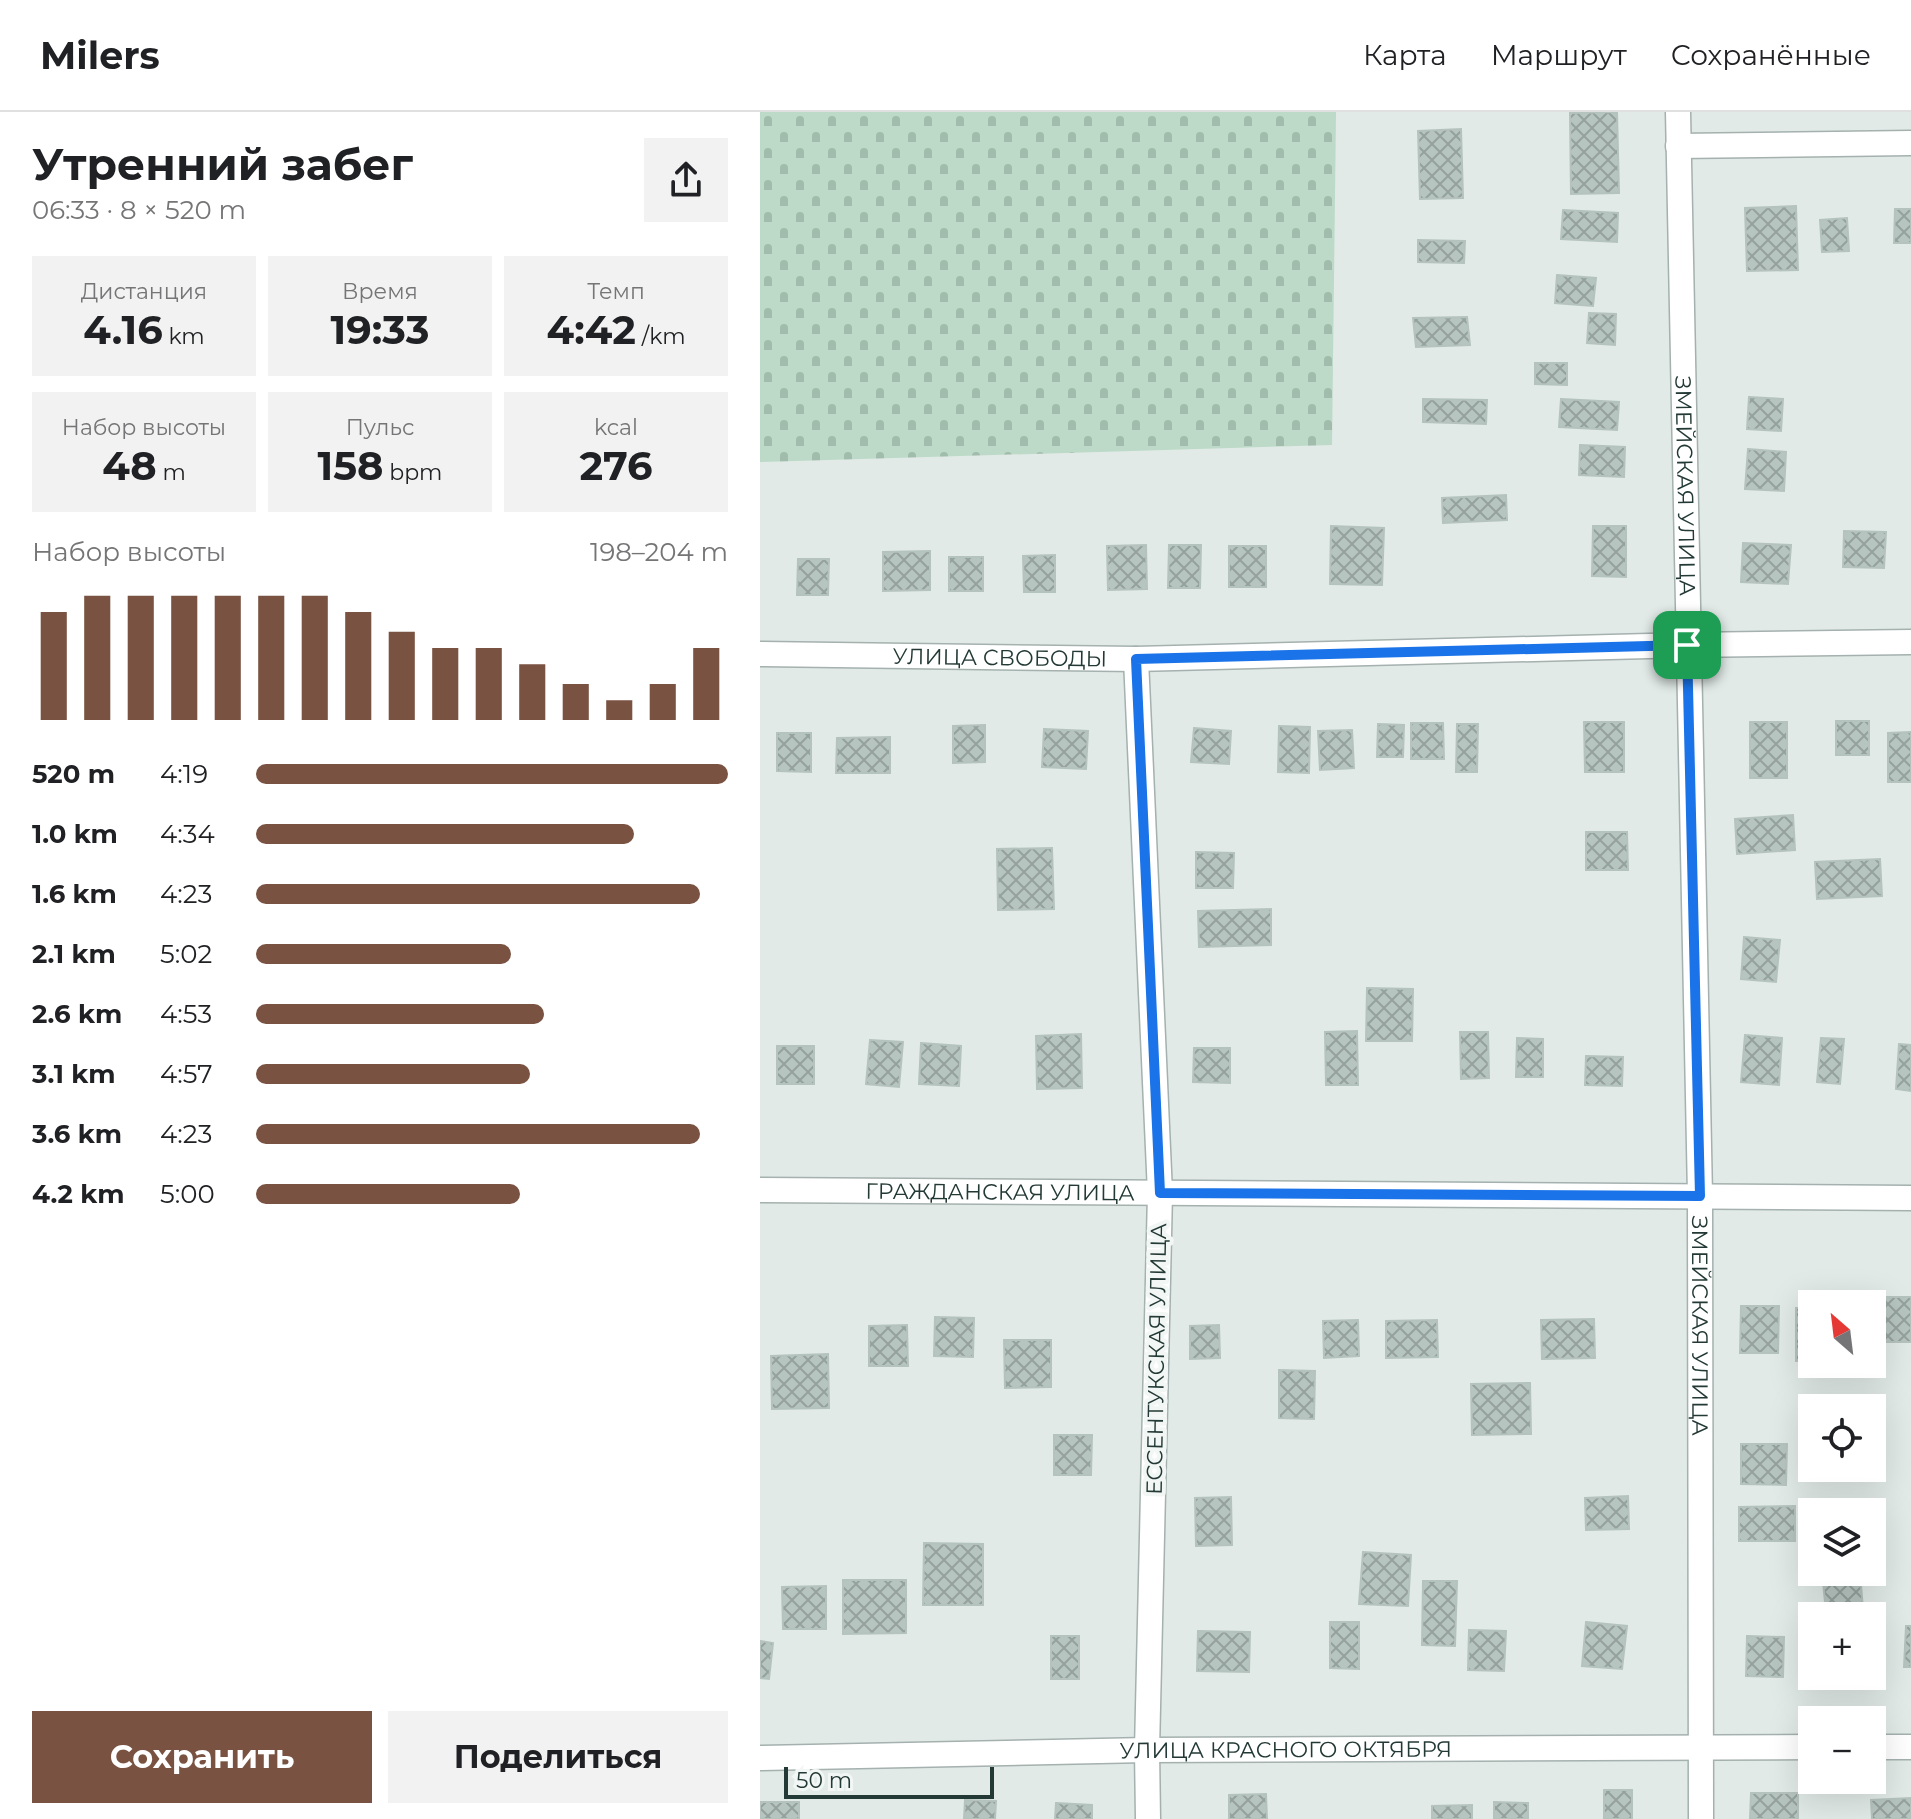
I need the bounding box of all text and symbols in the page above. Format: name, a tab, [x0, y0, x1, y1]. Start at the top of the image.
text: Milers	[40, 32, 160, 79]
text: Карта	[1363, 38, 1447, 72]
text: Маршрут	[1491, 38, 1627, 72]
text: Сохранённые	[1671, 38, 1871, 72]
text: Утренний забег	[32, 137, 413, 191]
button: share	[644, 138, 728, 222]
text: 06:33 · 8 × 520 m	[32, 194, 246, 226]
text: Дистанция	[81, 278, 207, 305]
text: Время	[342, 278, 418, 305]
text: Темп	[587, 278, 645, 305]
text: 4.16	[83, 305, 163, 354]
text: 19:33	[331, 305, 429, 354]
text: 4:42	[546, 305, 636, 354]
text: km	[163, 323, 205, 350]
text: /km	[636, 323, 686, 350]
street label: ЗМЕЙСКАЯ УЛИЦА	[1669, 376, 1701, 597]
text: Набор высоты	[62, 414, 226, 441]
text: Пульс	[346, 414, 414, 441]
text: kcal	[594, 414, 638, 441]
text: 48	[102, 441, 157, 490]
text: 158	[318, 441, 383, 490]
text: 276	[579, 441, 653, 490]
text: m	[157, 459, 186, 486]
text: bpm	[383, 459, 442, 486]
text: Набор высоты	[32, 536, 226, 568]
text: 198–204 m	[590, 536, 728, 568]
pin	[1653, 611, 1721, 679]
icon: arrive	[1665, 623, 1709, 667]
street label: УЛИЦА СВОБОДЫ	[893, 643, 1107, 673]
text: 520 m	[32, 758, 115, 790]
text: 4:19	[160, 758, 208, 790]
text: 1.0 km	[32, 818, 118, 850]
text: 4:34	[160, 818, 215, 850]
text: 1.6 km	[32, 878, 117, 910]
text: 4:23	[160, 878, 212, 910]
text: 2.1 km	[32, 938, 116, 970]
text: 5:02	[160, 938, 212, 970]
text: 2.6 km	[32, 998, 122, 1030]
text: 4:53	[160, 998, 212, 1030]
text: 3.1 km	[32, 1058, 116, 1090]
text: 4:57	[160, 1058, 213, 1090]
text: 3.6 km	[32, 1118, 122, 1150]
text: 4:23	[160, 1118, 212, 1150]
text: 4.2 km	[32, 1178, 124, 1210]
text: 5:00	[160, 1178, 215, 1210]
street label: ГРАЖДАНСКАЯ УЛИЦА	[865, 1178, 1135, 1207]
street label: ЗМЕЙСКАЯ УЛИЦА	[1686, 1216, 1713, 1436]
street label: ЕССЕНТУКСКАЯ УЛИЦА	[1141, 1222, 1172, 1495]
north arrow	[1798, 1290, 1886, 1378]
map controls	[1798, 1290, 1886, 1794]
button: locate	[1798, 1394, 1886, 1482]
button: layers	[1798, 1498, 1886, 1586]
button: +	[1798, 1602, 1886, 1690]
button: −	[1798, 1706, 1886, 1794]
button: Сохранить	[32, 1711, 372, 1803]
button: Поделиться	[388, 1711, 728, 1803]
street label: УЛИЦА КРАСНОГО ОКТЯБРЯ	[1119, 1736, 1452, 1765]
scale bar	[784, 1763, 994, 1799]
text: 50 m	[796, 1767, 852, 1794]

